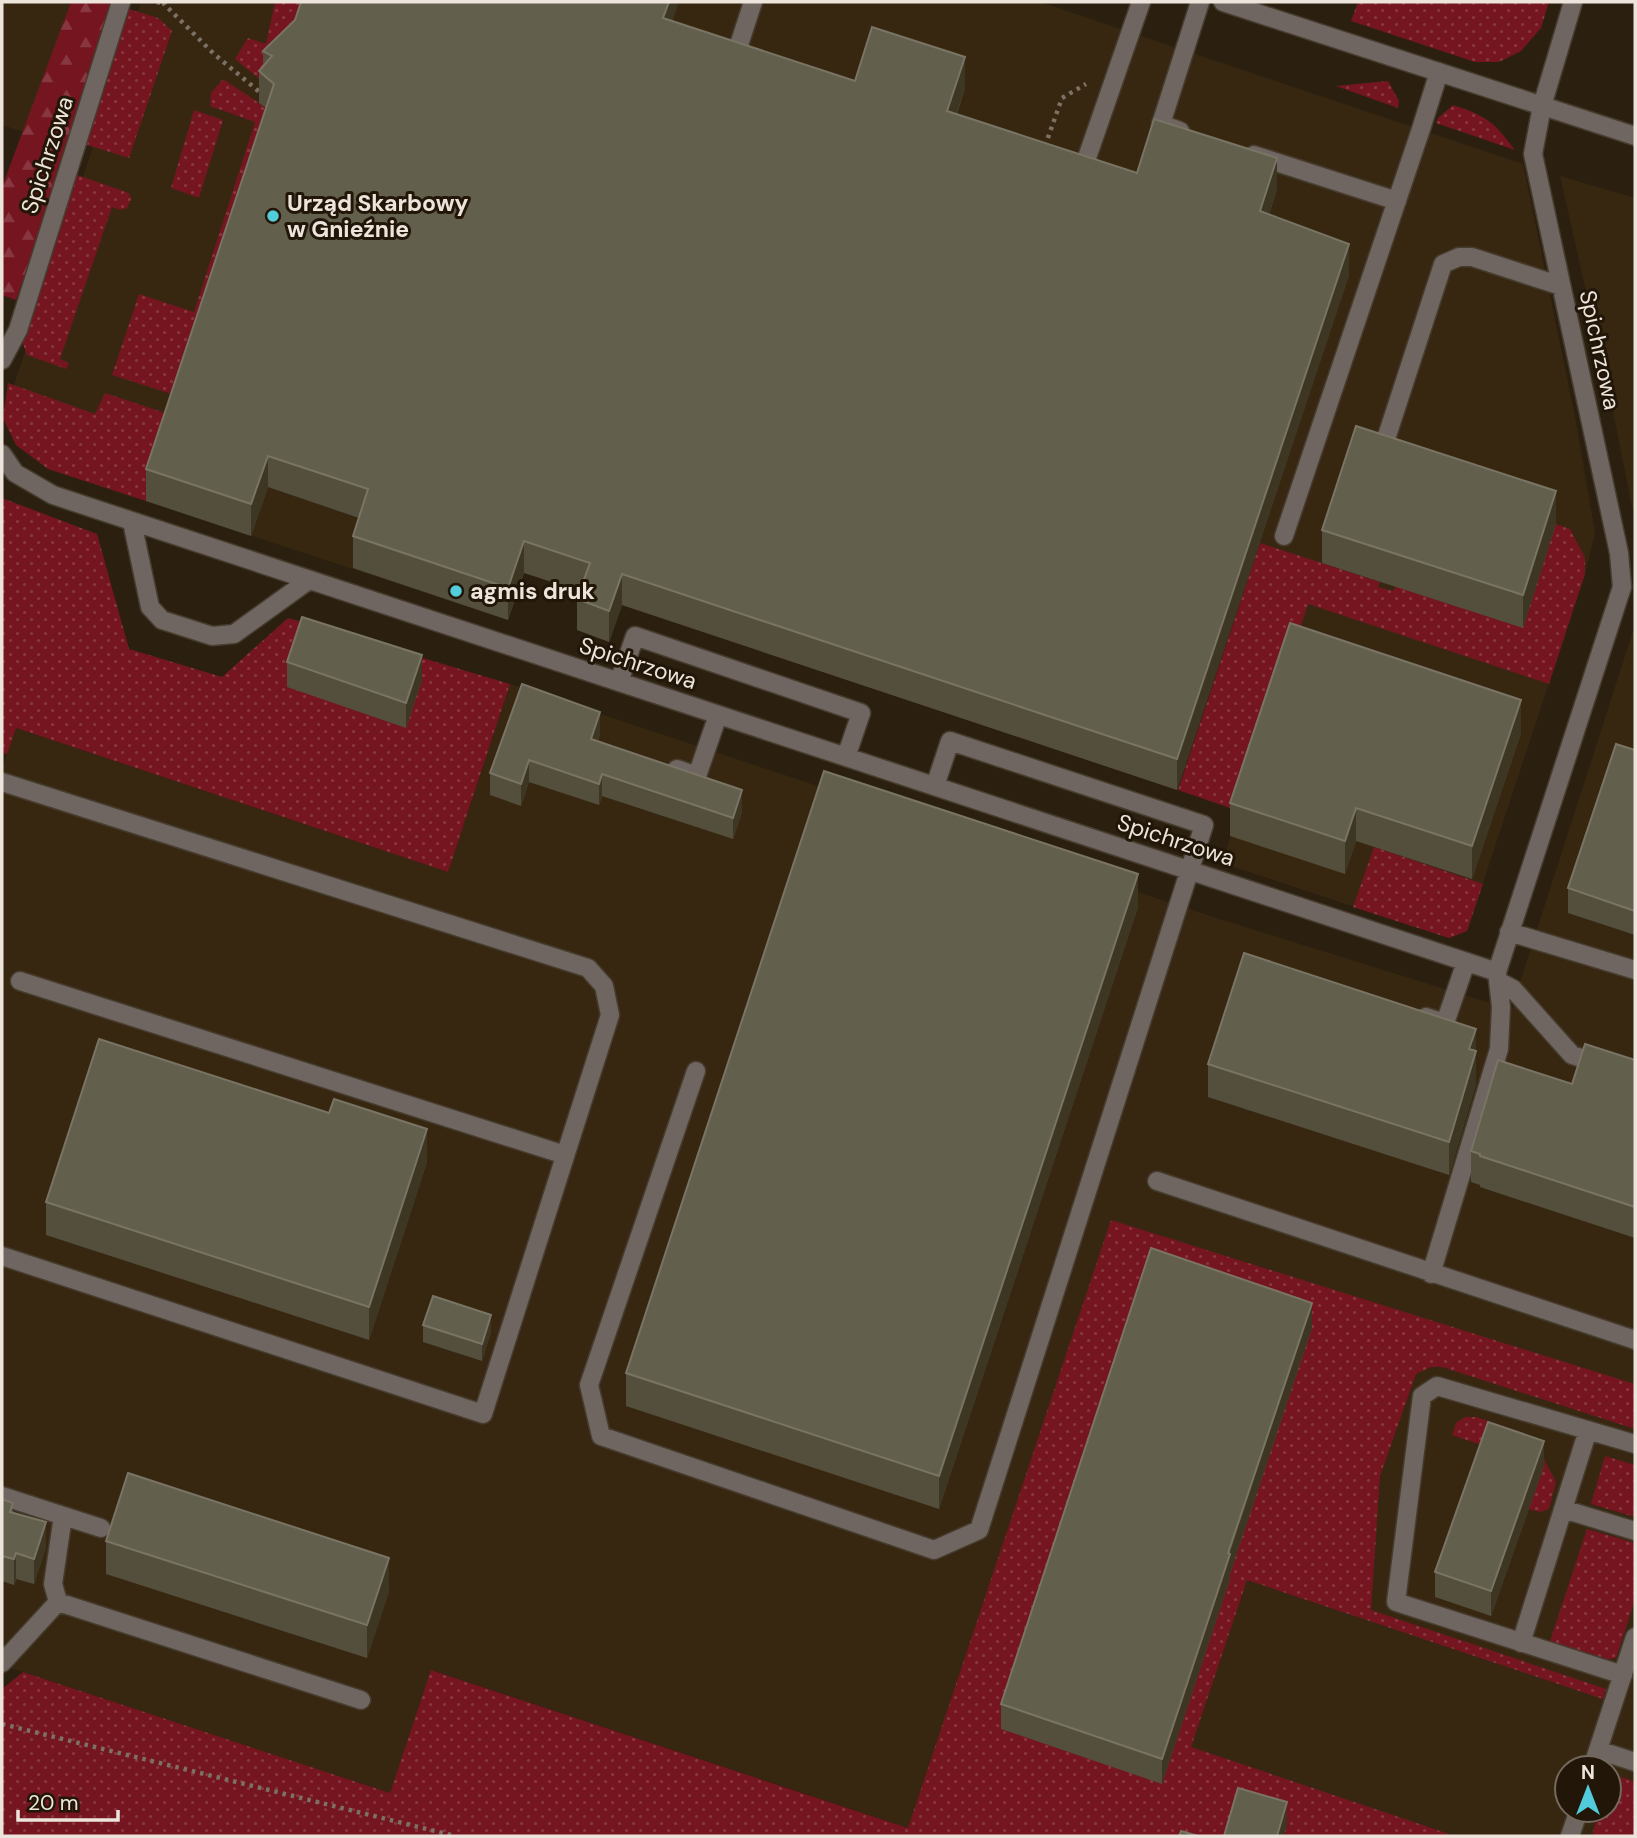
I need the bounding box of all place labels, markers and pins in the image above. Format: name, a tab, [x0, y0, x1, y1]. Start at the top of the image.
place label: Urząd Skarbowy w Gnieźnie	[287, 188, 469, 244]
marker: Urząd Skarbowy w Gnieźnie	[265, 208, 281, 224]
place label: agmis druk	[470, 576, 595, 606]
marker: agmis druk	[448, 583, 464, 599]

